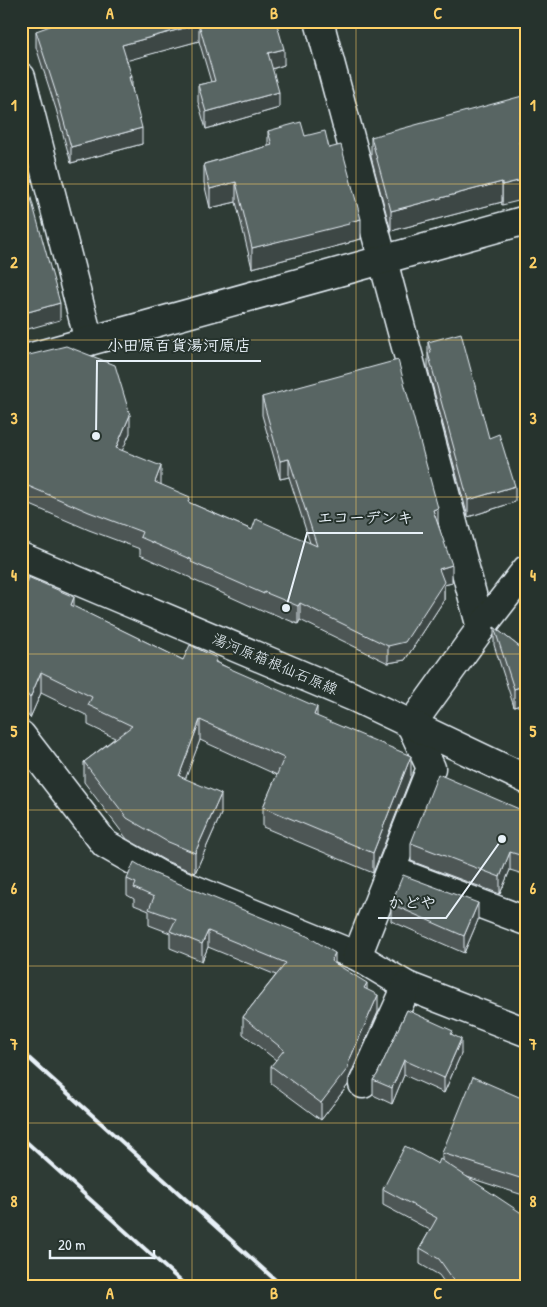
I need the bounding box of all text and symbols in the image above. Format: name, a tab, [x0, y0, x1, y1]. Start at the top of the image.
text: A	[106, 2, 114, 24]
text: B	[270, 2, 278, 24]
text: C	[434, 2, 443, 24]
text: 1	[11, 94, 17, 116]
text: 1	[530, 94, 536, 116]
text: 2	[10, 251, 18, 273]
text: 2	[529, 251, 537, 273]
callout: 小田原百貨湯河原店	[97, 330, 261, 361]
text: 小田原百貨湯河原店	[107, 334, 251, 356]
text: 3	[10, 407, 18, 429]
text: 3	[529, 407, 537, 429]
callout: エコーデンキ	[307, 502, 423, 533]
text: エコーデンキ	[317, 506, 413, 528]
text: 4	[11, 564, 17, 586]
text: 4	[530, 564, 536, 586]
street label: 湯河原箱根仙石原線	[209, 627, 341, 700]
text: 5	[11, 720, 18, 742]
text: 5	[530, 720, 537, 742]
text: 6	[11, 877, 18, 899]
text: 6	[530, 877, 537, 899]
callout: かどや	[378, 887, 446, 918]
text: かどや	[388, 891, 436, 913]
text: 7	[9, 1033, 18, 1055]
text: 7	[528, 1033, 537, 1055]
text: 8	[11, 1190, 18, 1212]
text: 8	[530, 1190, 537, 1212]
scale bar	[50, 1227, 154, 1259]
text: 20 m	[58, 1234, 85, 1255]
text: A	[106, 1282, 114, 1304]
text: B	[270, 1282, 278, 1304]
text: C	[434, 1282, 443, 1304]

